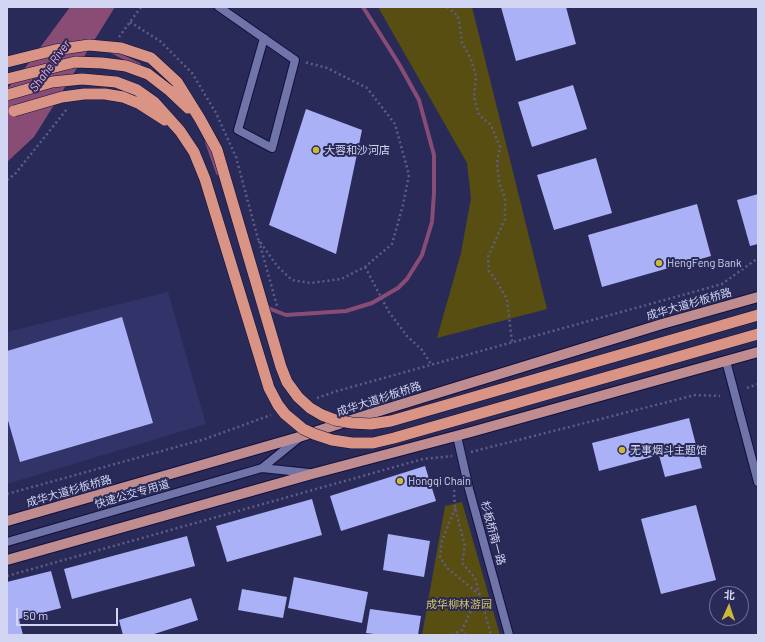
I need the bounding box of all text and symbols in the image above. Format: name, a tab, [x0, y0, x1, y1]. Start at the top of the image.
water label: Shahe River	[27, 37, 73, 95]
place label: 大蓉和沙河店	[324, 143, 390, 157]
marker: 大蓉和沙河店	[311, 145, 321, 155]
place label: HengFeng Bank	[667, 256, 741, 270]
marker: HengFeng Bank	[654, 258, 664, 268]
street label: 成华大道杉板桥路	[645, 286, 733, 322]
street label: 成华大道杉板桥路	[335, 379, 423, 419]
place label: 无事烟斗主题馆	[630, 443, 707, 457]
marker: 无事烟斗主题馆	[617, 445, 627, 455]
street label: 成华大道杉板桥路	[25, 473, 113, 509]
place label: Hongqi Chain	[408, 474, 471, 488]
marker: Hongqi Chain	[395, 476, 405, 486]
street label: 快速公交专用道	[93, 477, 171, 511]
street label: 杉板桥南一路	[478, 499, 508, 567]
north arrow	[709, 586, 749, 626]
text: 北	[724, 588, 735, 601]
park label: 成华柳林游园	[426, 597, 492, 611]
scale bar	[18, 600, 120, 626]
text: 50 m	[23, 608, 48, 622]

